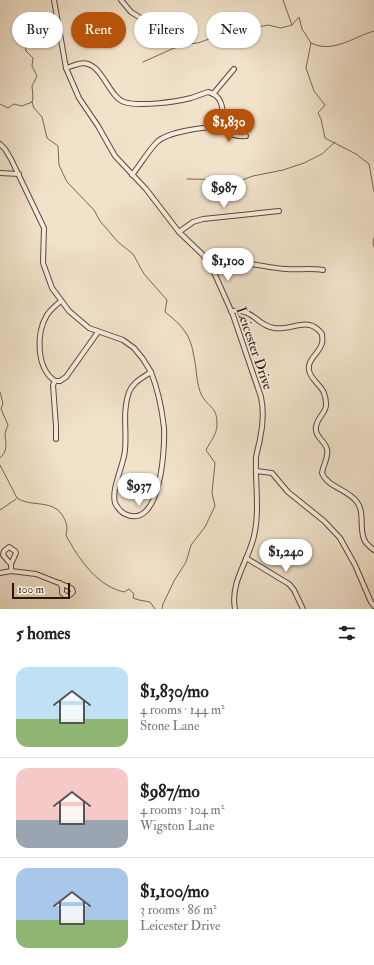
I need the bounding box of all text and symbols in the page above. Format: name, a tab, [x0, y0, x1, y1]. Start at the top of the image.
chip: Buy	[12, 12, 63, 48]
chip: Rent	[71, 12, 126, 48]
chip: Filters	[134, 12, 198, 48]
chip: New	[206, 12, 261, 48]
pin: $1,830	[196, 109, 262, 143]
text: $1,830	[213, 114, 245, 130]
pin: $987	[200, 175, 248, 209]
text: $987	[211, 180, 237, 196]
pin: $1,100	[195, 248, 261, 282]
text: $1,100	[212, 253, 244, 269]
street label: Leicester Drive	[232, 304, 277, 392]
pin: $937	[115, 473, 163, 507]
text: $937	[127, 478, 151, 494]
pin: $1,240	[253, 539, 319, 573]
text: $1,240	[268, 544, 304, 560]
scale bar	[12, 581, 70, 600]
text: 100 m	[18, 583, 44, 596]
icon: filters	[336, 622, 358, 644]
text: 5 homes	[16, 623, 70, 644]
text: $1,830/mo	[140, 681, 209, 702]
icon: home	[48, 683, 96, 731]
text: 4 rooms · 144 m²	[140, 702, 225, 718]
text: Stone Lane	[140, 718, 199, 734]
text: $987/mo	[140, 781, 200, 802]
icon: home	[48, 784, 96, 832]
text: 4 rooms · 104 m²	[140, 802, 224, 818]
text: Wigston Lane	[140, 818, 214, 834]
text: $1,100/mo	[140, 881, 209, 902]
icon: home	[48, 884, 96, 932]
text: 3 rooms · 86 m²	[140, 902, 217, 918]
text: Leicester Drive	[140, 918, 220, 934]

